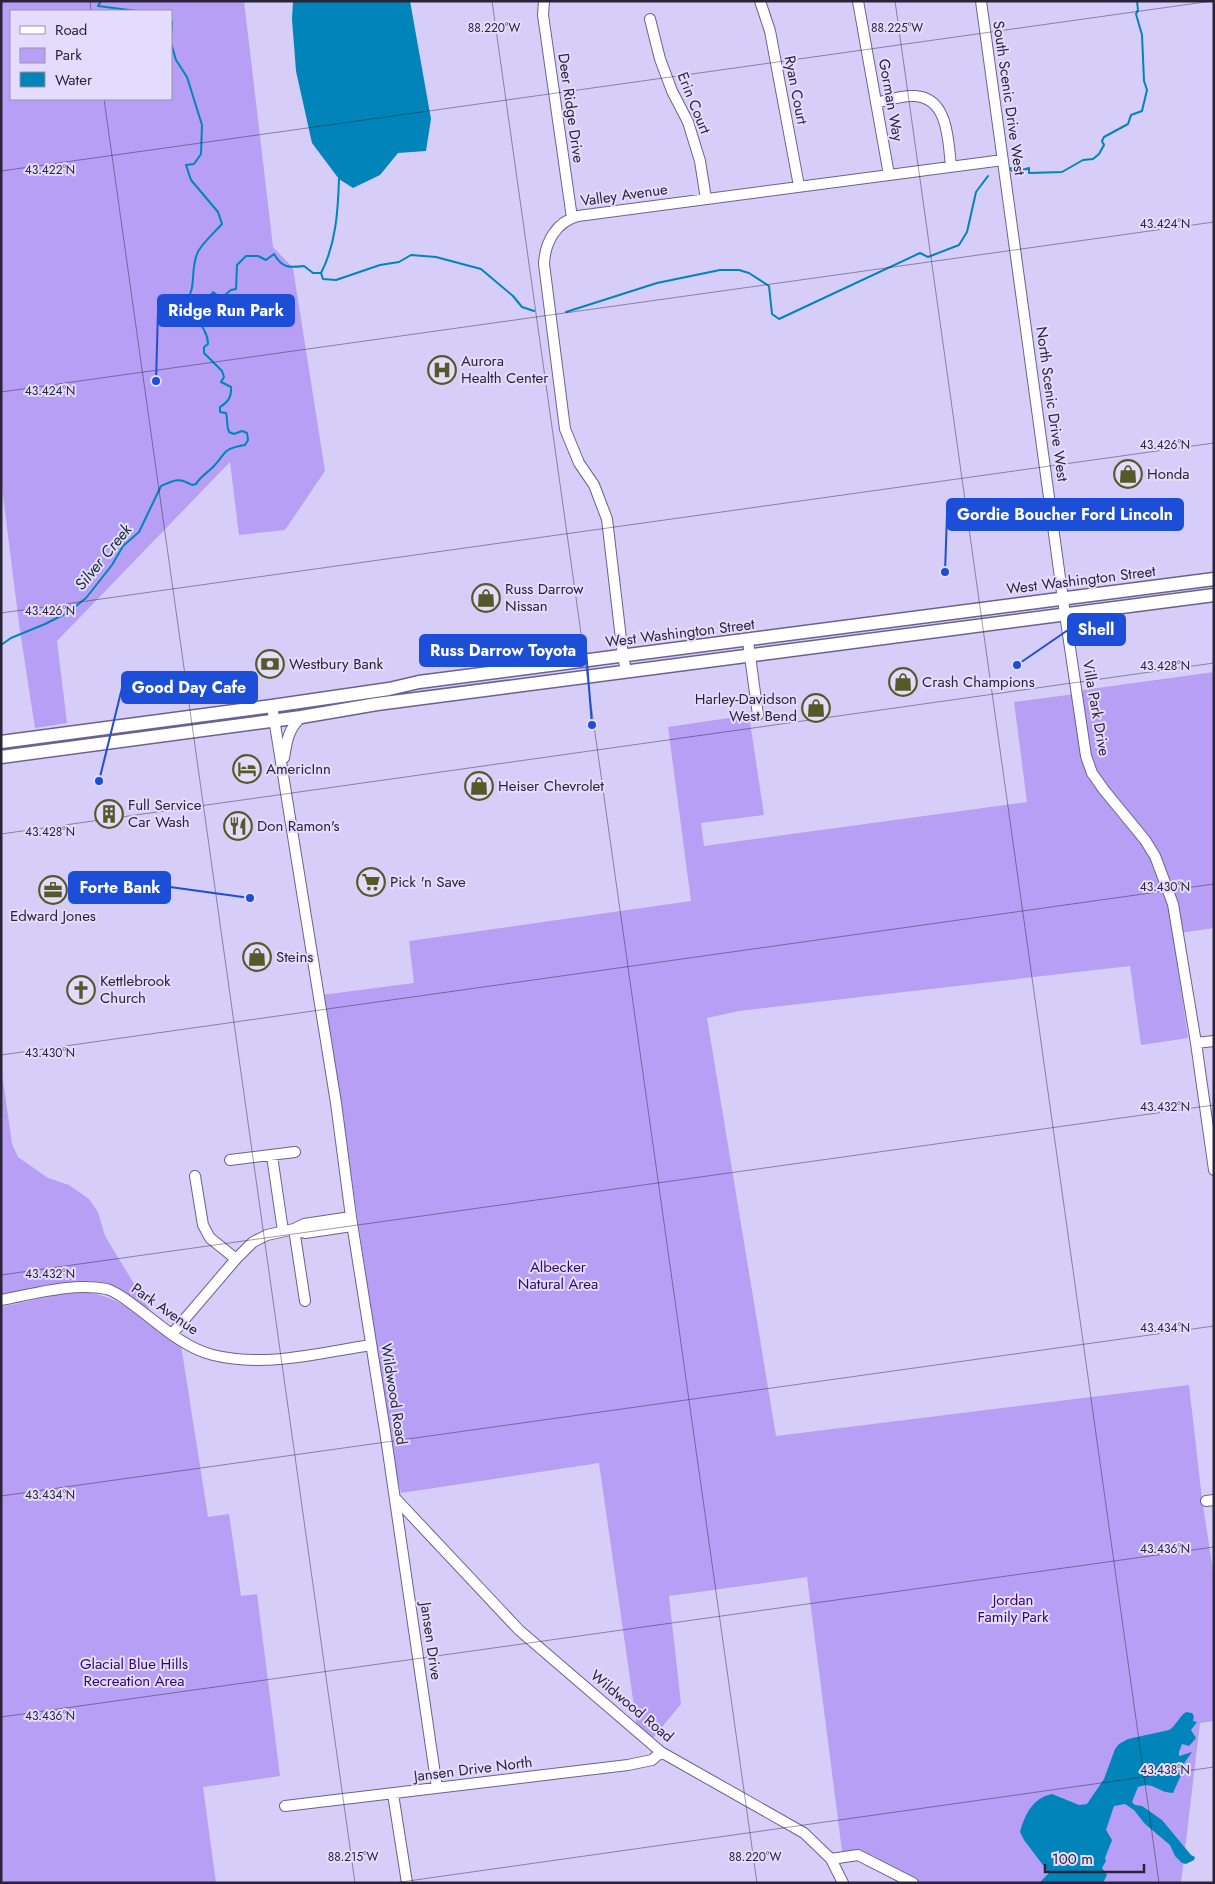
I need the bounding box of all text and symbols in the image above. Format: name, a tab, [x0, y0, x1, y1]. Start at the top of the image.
legend	[10, 10, 172, 100]
text: Road	[55, 19, 87, 41]
text: 88.220°W	[468, 19, 520, 37]
text: 88.225°W	[871, 19, 923, 37]
street label: South Scenic Drive West	[987, 19, 1031, 177]
text: Park	[55, 44, 82, 66]
street label: Deer Ridge Drive	[552, 52, 590, 164]
street label: Ryan Court	[779, 54, 814, 127]
street label: Gorman Way	[873, 57, 909, 143]
text: Water	[55, 69, 93, 91]
street label: Erin Court	[672, 69, 716, 138]
text: 43.422°N	[25, 161, 75, 179]
street label: Valley Avenue	[579, 178, 669, 212]
text: 43.424°N	[1140, 215, 1190, 233]
callout: Ridge Run Park	[158, 295, 294, 326]
text: Ridge Run Park	[168, 299, 285, 322]
street label: North Scenic Drive West	[1030, 325, 1074, 483]
place label: Aurora Health Center	[461, 350, 549, 389]
hospital icon: Aurora Health Center	[427, 355, 457, 385]
text: 43.424°N	[25, 382, 75, 400]
text: 43.426°N	[1140, 436, 1190, 454]
shop icon: Honda	[1113, 459, 1143, 489]
place label: Honda	[1147, 463, 1190, 485]
callout: Gordie Boucher Ford Lincoln	[947, 499, 1183, 530]
text: Gordie Boucher Ford Lincoln	[957, 503, 1173, 526]
water label: Silver Creek	[69, 518, 138, 595]
street label: West Washington Street	[1005, 560, 1157, 600]
place label: Russ Darrow Nissan	[505, 578, 584, 617]
shop icon: Russ Darrow Nissan	[471, 583, 501, 613]
text: 43.426°N	[25, 602, 75, 620]
street label: West Washington Street	[604, 613, 756, 653]
callout: Shell	[1068, 614, 1125, 645]
text: Shell	[1078, 618, 1114, 641]
callout: Russ Darrow Toyota	[420, 635, 586, 666]
text: Russ Darrow Toyota	[430, 639, 576, 662]
bank icon: Westbury Bank	[255, 649, 285, 679]
place label: Westbury Bank	[289, 653, 384, 675]
text: 43.428°N	[1140, 657, 1190, 675]
street label: Villa Park Drive	[1077, 658, 1115, 758]
shop icon: Crash Champions	[888, 667, 918, 697]
place label: Crash Champions	[922, 671, 1035, 693]
callout: Good Day Cafe	[122, 672, 257, 703]
text: Good Day Cafe	[132, 676, 246, 699]
place label: Harley-Davidson West Bend	[695, 688, 797, 727]
shop icon: Harley-Davidson West Bend	[801, 693, 831, 723]
hotel icon: AmericInn	[232, 754, 262, 784]
place label: AmericInn	[266, 758, 331, 780]
shop icon: Heiser Chevrolet	[464, 771, 494, 801]
place label: Heiser Chevrolet	[498, 775, 604, 797]
place label: Full Service Car Wash	[128, 794, 202, 833]
building icon: Full Service Car Wash	[94, 799, 124, 829]
restaurant icon: Don Ramon's	[223, 811, 253, 841]
place label: Don Ramon's	[257, 815, 340, 837]
text: 43.428°N	[25, 823, 75, 841]
supermarket icon: Pick 'n Save	[356, 867, 386, 897]
place label: Pick 'n Save	[390, 871, 466, 893]
callout: Forte Bank	[69, 872, 170, 903]
office icon: Edward Jones	[38, 875, 68, 905]
text: Forte Bank	[79, 876, 161, 899]
text: 43.430°N	[1140, 878, 1190, 896]
place label: Edward Jones	[10, 905, 96, 927]
shop icon: Steins	[242, 942, 272, 972]
place label: Steins	[276, 946, 313, 968]
place label: Kettlebrook Church	[100, 970, 171, 1009]
church icon: Kettlebrook Church	[66, 975, 96, 1005]
text: 43.430°N	[25, 1044, 75, 1062]
text: 43.432°N	[1140, 1098, 1190, 1116]
park label: Albecker Natural Area	[518, 1256, 598, 1295]
text: 43.432°N	[25, 1265, 75, 1283]
street label: Park Avenue	[127, 1278, 203, 1341]
text: 43.434°N	[1140, 1319, 1190, 1337]
street label: Wildwood Road	[375, 1342, 413, 1446]
text: 43.434°N	[25, 1486, 75, 1504]
text: 43.436°N	[1140, 1540, 1190, 1558]
park label: Jordan Family Park	[977, 1589, 1049, 1628]
street label: Jansen Drive	[414, 1599, 447, 1682]
park label: Glacial Blue Hills Recreation Area	[80, 1653, 188, 1692]
street label: Wildwood Road	[586, 1665, 678, 1747]
text: 43.436°N	[25, 1707, 75, 1725]
street label: Jansen Drive North	[411, 1751, 533, 1787]
text: 43.438°N	[1140, 1761, 1190, 1779]
scale bar	[1045, 1842, 1144, 1874]
text: 88.215°W	[328, 1848, 378, 1866]
text: 88.220°W	[729, 1848, 781, 1866]
text: 100 m	[1052, 1848, 1093, 1870]

